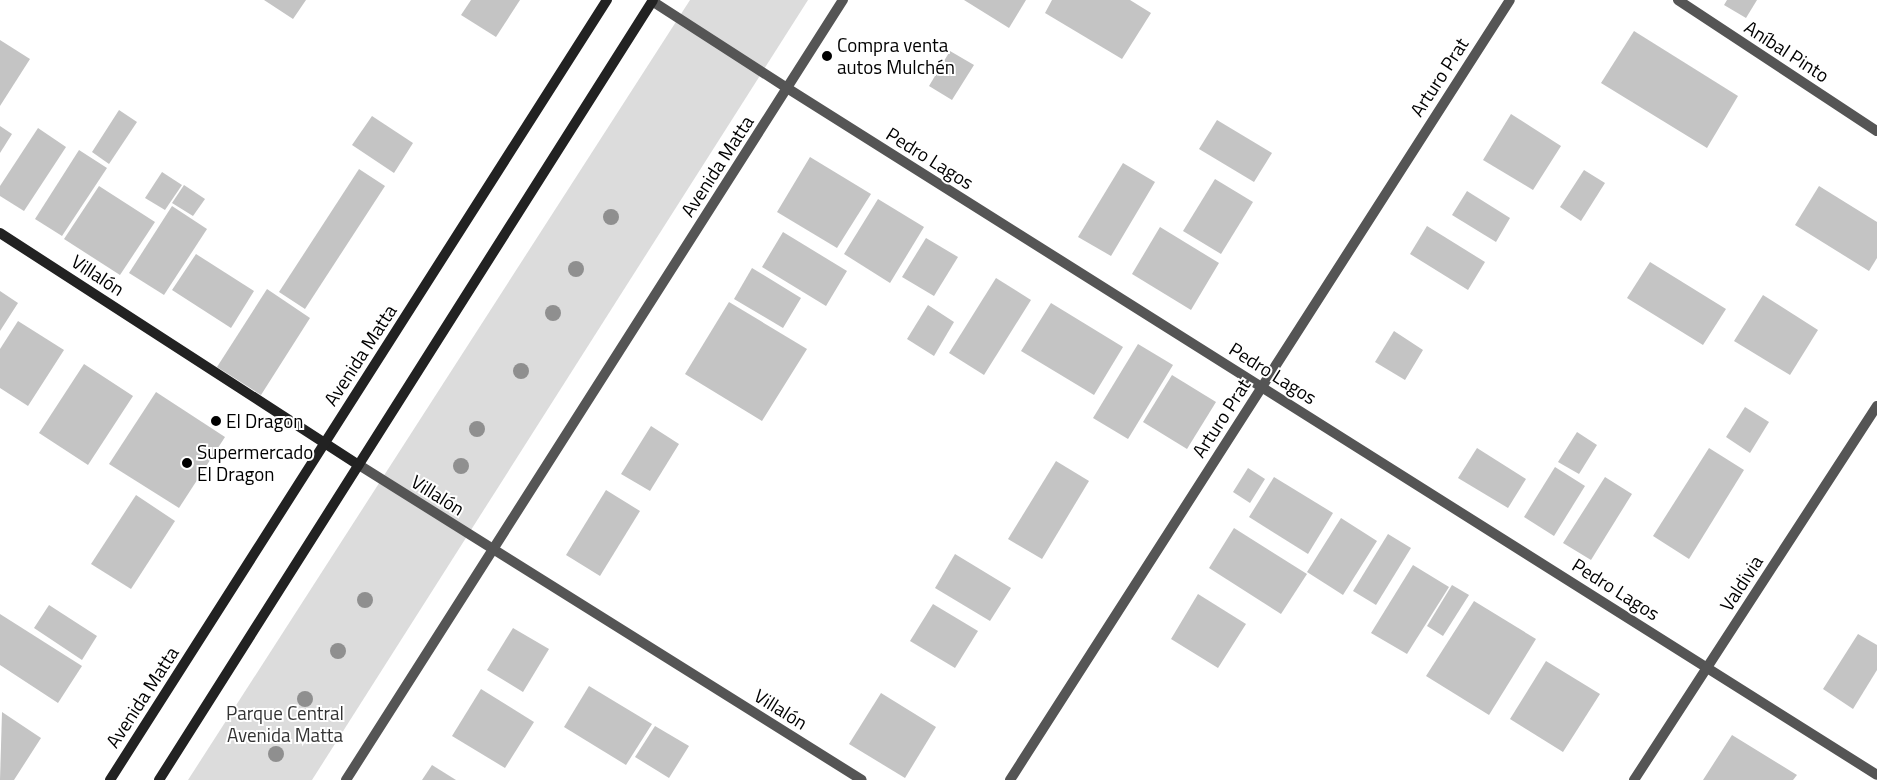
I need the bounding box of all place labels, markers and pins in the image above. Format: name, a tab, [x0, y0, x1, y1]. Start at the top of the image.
place label: Compra venta autos Mulchén	[837, 34, 955, 78]
marker: Compra venta autos Mulchén	[821, 50, 833, 62]
place label: El Dragon	[226, 410, 303, 432]
marker: El Dragon	[210, 415, 222, 427]
place label: Supermercado El Dragon	[197, 441, 313, 485]
marker: Supermercado El Dragon	[181, 457, 193, 469]

